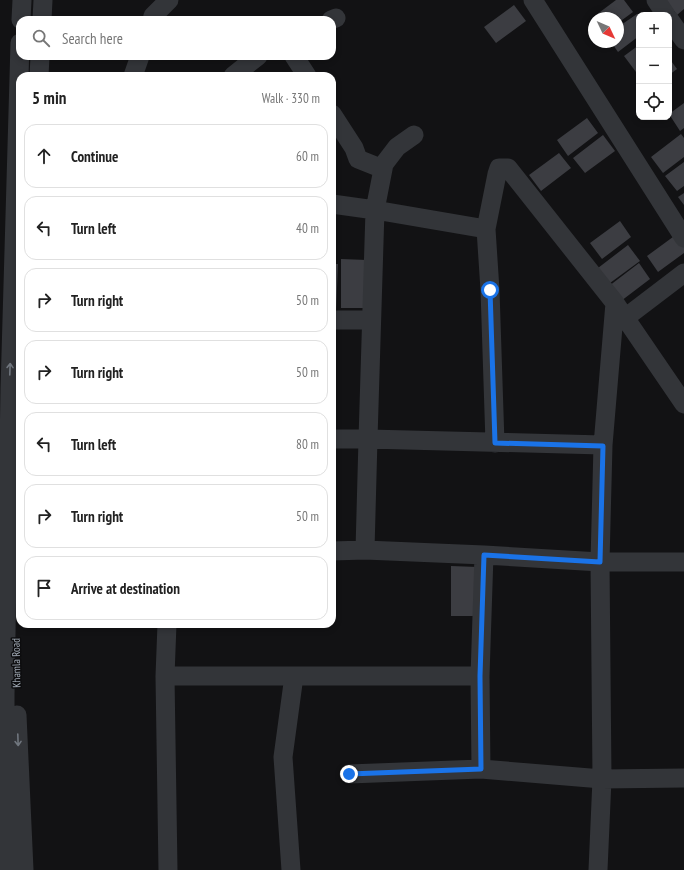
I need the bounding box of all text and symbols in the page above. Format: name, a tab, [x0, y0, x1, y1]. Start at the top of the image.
north arrow	[588, 12, 624, 48]
map controls	[636, 12, 672, 120]
button: +	[636, 12, 672, 48]
search box	[16, 16, 336, 60]
icon: search	[30, 27, 52, 49]
text: Search here	[62, 29, 123, 48]
button: −	[636, 48, 672, 84]
button: locate	[636, 84, 672, 120]
text: 5 min	[32, 87, 66, 109]
text: Walk · 330 m	[262, 90, 320, 107]
icon: ahead	[33, 145, 55, 167]
text: Continue	[71, 147, 118, 166]
text: 60 m	[296, 148, 319, 165]
icon: left	[33, 217, 55, 239]
text: Turn left	[71, 219, 116, 238]
text: 40 m	[296, 220, 319, 237]
route start	[481, 281, 499, 299]
icon: right	[33, 289, 55, 311]
text: Turn right	[71, 291, 123, 310]
text: 50 m	[296, 292, 319, 309]
icon: right	[33, 361, 55, 383]
one-way arrow	[7, 363, 14, 376]
text: Turn right	[71, 363, 123, 382]
text: 50 m	[296, 364, 319, 381]
icon: left	[33, 433, 55, 455]
text: Turn left	[71, 435, 116, 454]
text: 80 m	[296, 436, 319, 453]
icon: right	[33, 505, 55, 527]
text: Turn right	[71, 507, 123, 526]
text: 50 m	[296, 508, 319, 525]
icon: arrive	[33, 577, 55, 599]
text: Arrive at destination	[71, 579, 180, 598]
street label: Khamla Road	[9, 638, 23, 688]
one-way arrow	[15, 733, 22, 746]
route end	[340, 765, 358, 783]

